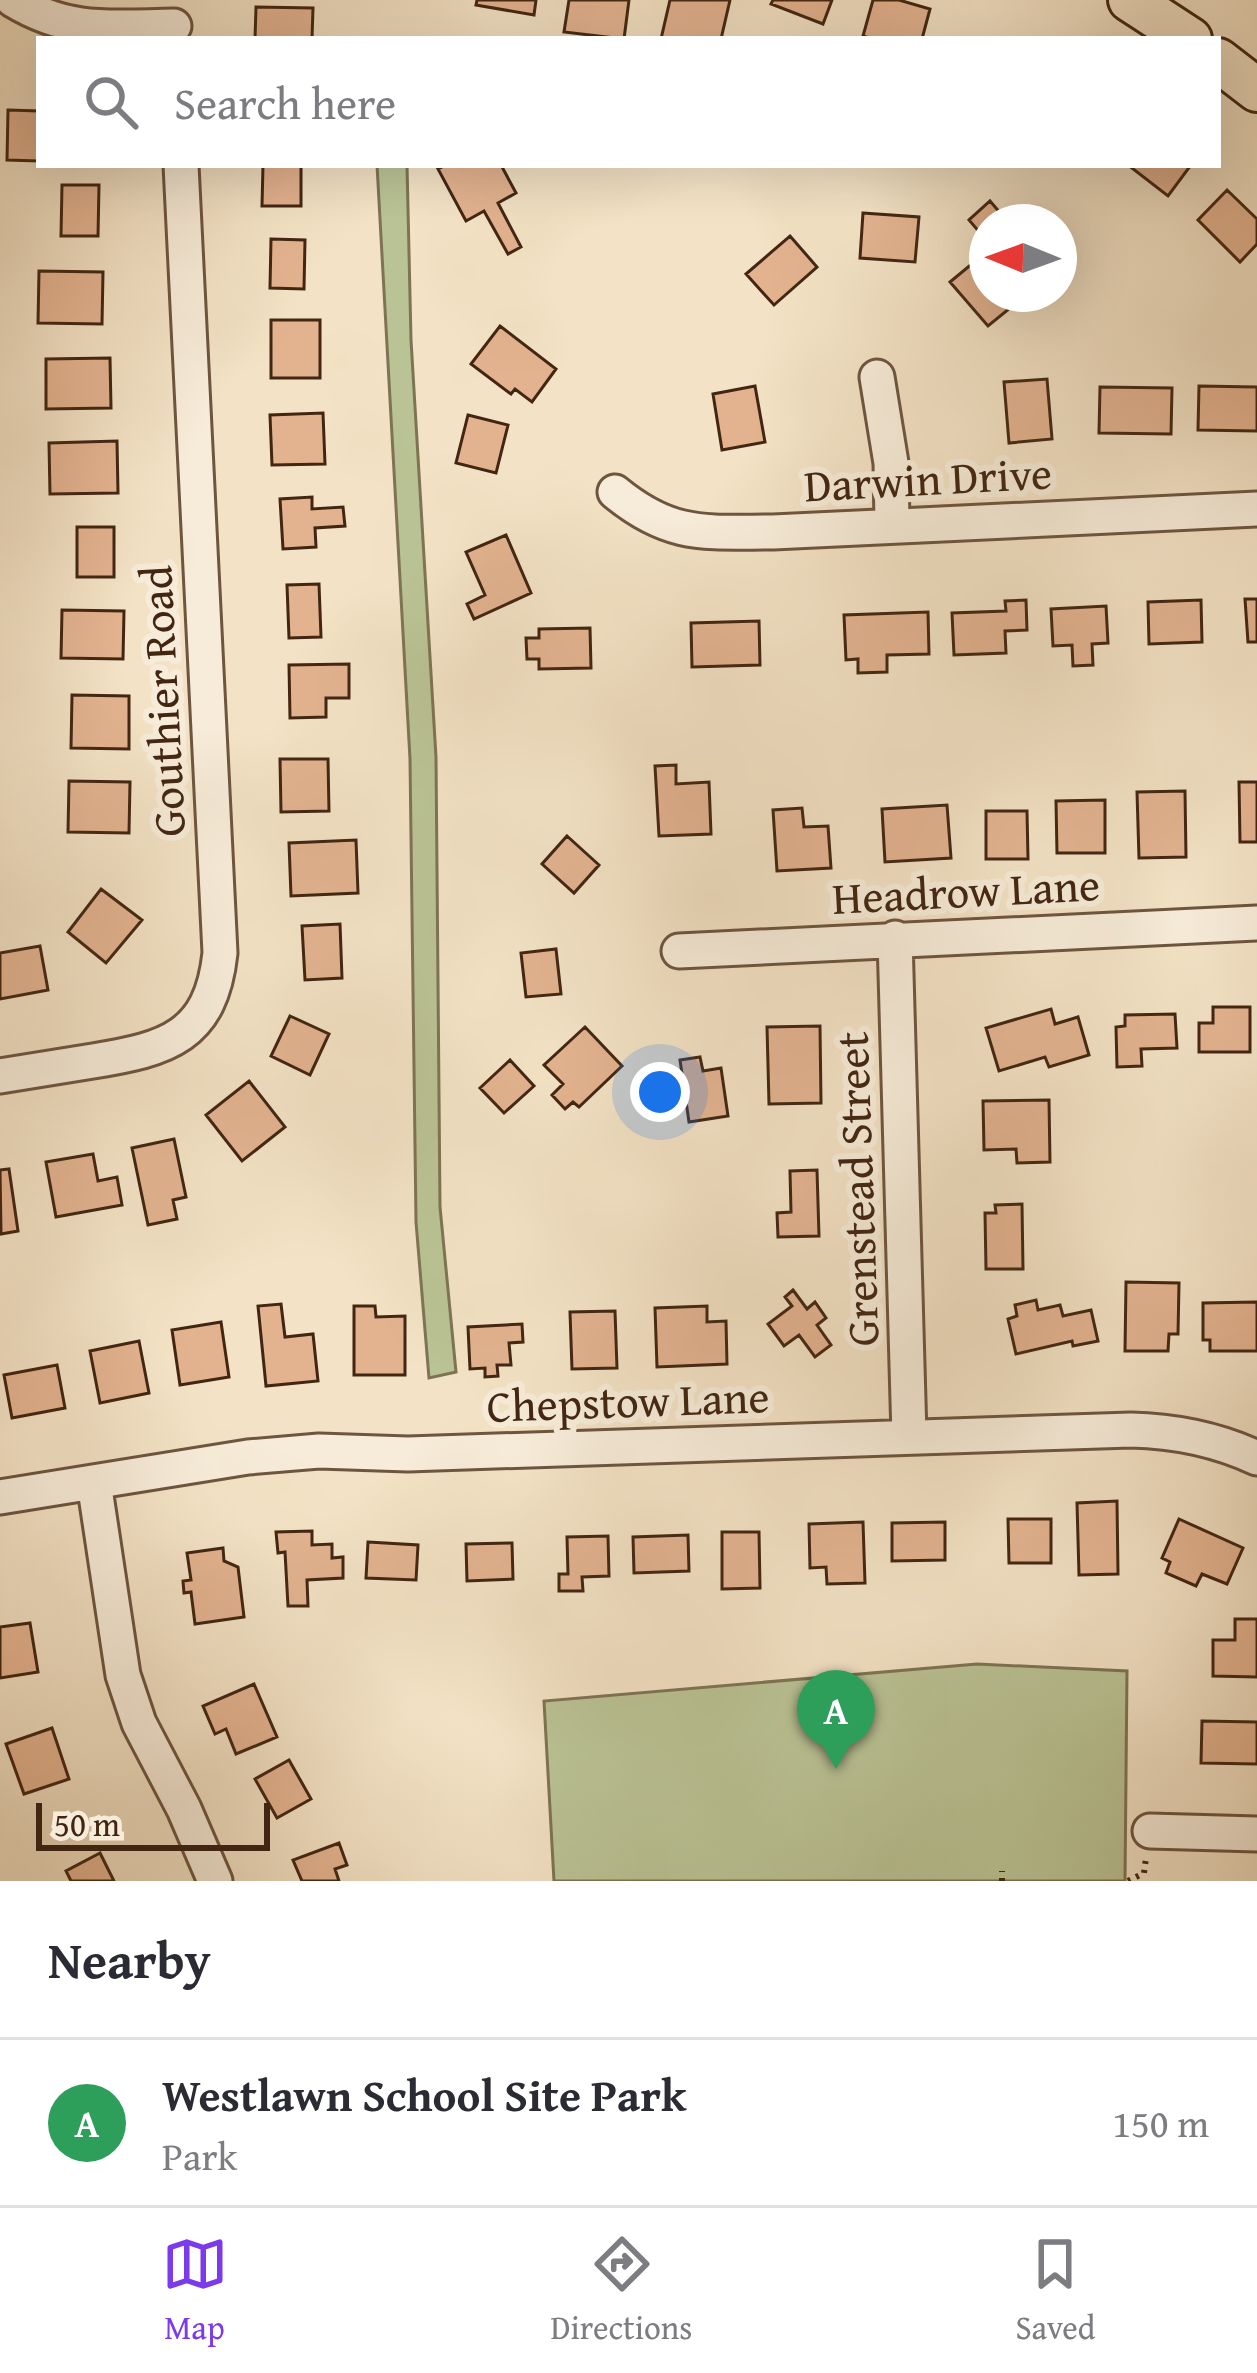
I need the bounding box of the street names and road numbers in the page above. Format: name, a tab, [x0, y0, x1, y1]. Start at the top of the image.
street label: Darwin Drive	[803, 440, 1053, 517]
street label: Gouthier Road	[122, 564, 201, 838]
street label: Headrow Lane	[831, 851, 1101, 930]
street label: Grenstead Street	[819, 1031, 894, 1347]
street label: Chepstow Lane	[486, 1363, 770, 1438]

